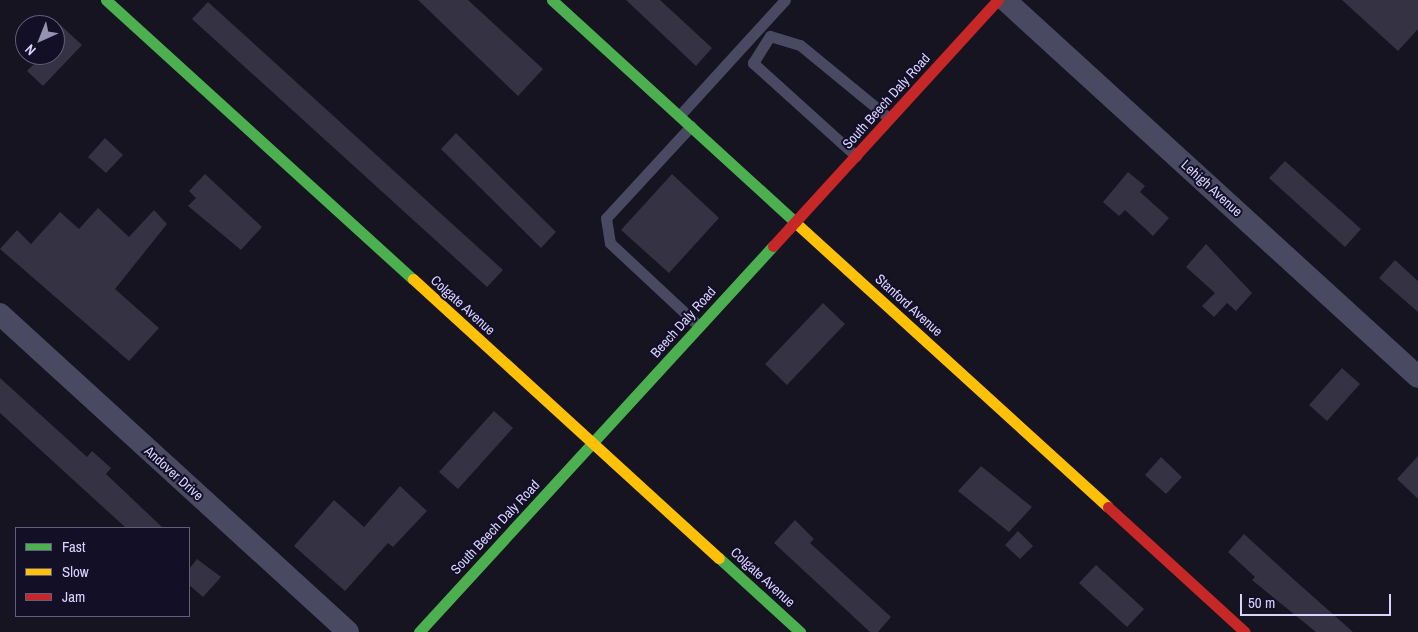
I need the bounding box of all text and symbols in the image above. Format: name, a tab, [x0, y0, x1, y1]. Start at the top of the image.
north arrow	[15, 15, 65, 65]
text: N	[21, 41, 40, 59]
street label: South Beech Daly Road	[839, 50, 933, 152]
street label: Lehigh Avenue	[1178, 156, 1246, 220]
street label: Stanford Avenue	[872, 270, 946, 340]
street label: Colgate Avenue	[427, 271, 499, 339]
street label: Beech Daly Road	[647, 283, 719, 361]
street label: Andover Drive	[141, 442, 207, 504]
street label: South Beech Daly Road	[447, 476, 543, 578]
legend	[15, 527, 190, 617]
text: Fast	[62, 536, 85, 557]
street label: Colgate Avenue	[727, 543, 799, 611]
text: Slow	[62, 561, 89, 582]
scale bar	[1243, 584, 1394, 616]
text: Jam	[62, 586, 85, 607]
text: 50 m	[1248, 592, 1275, 613]

